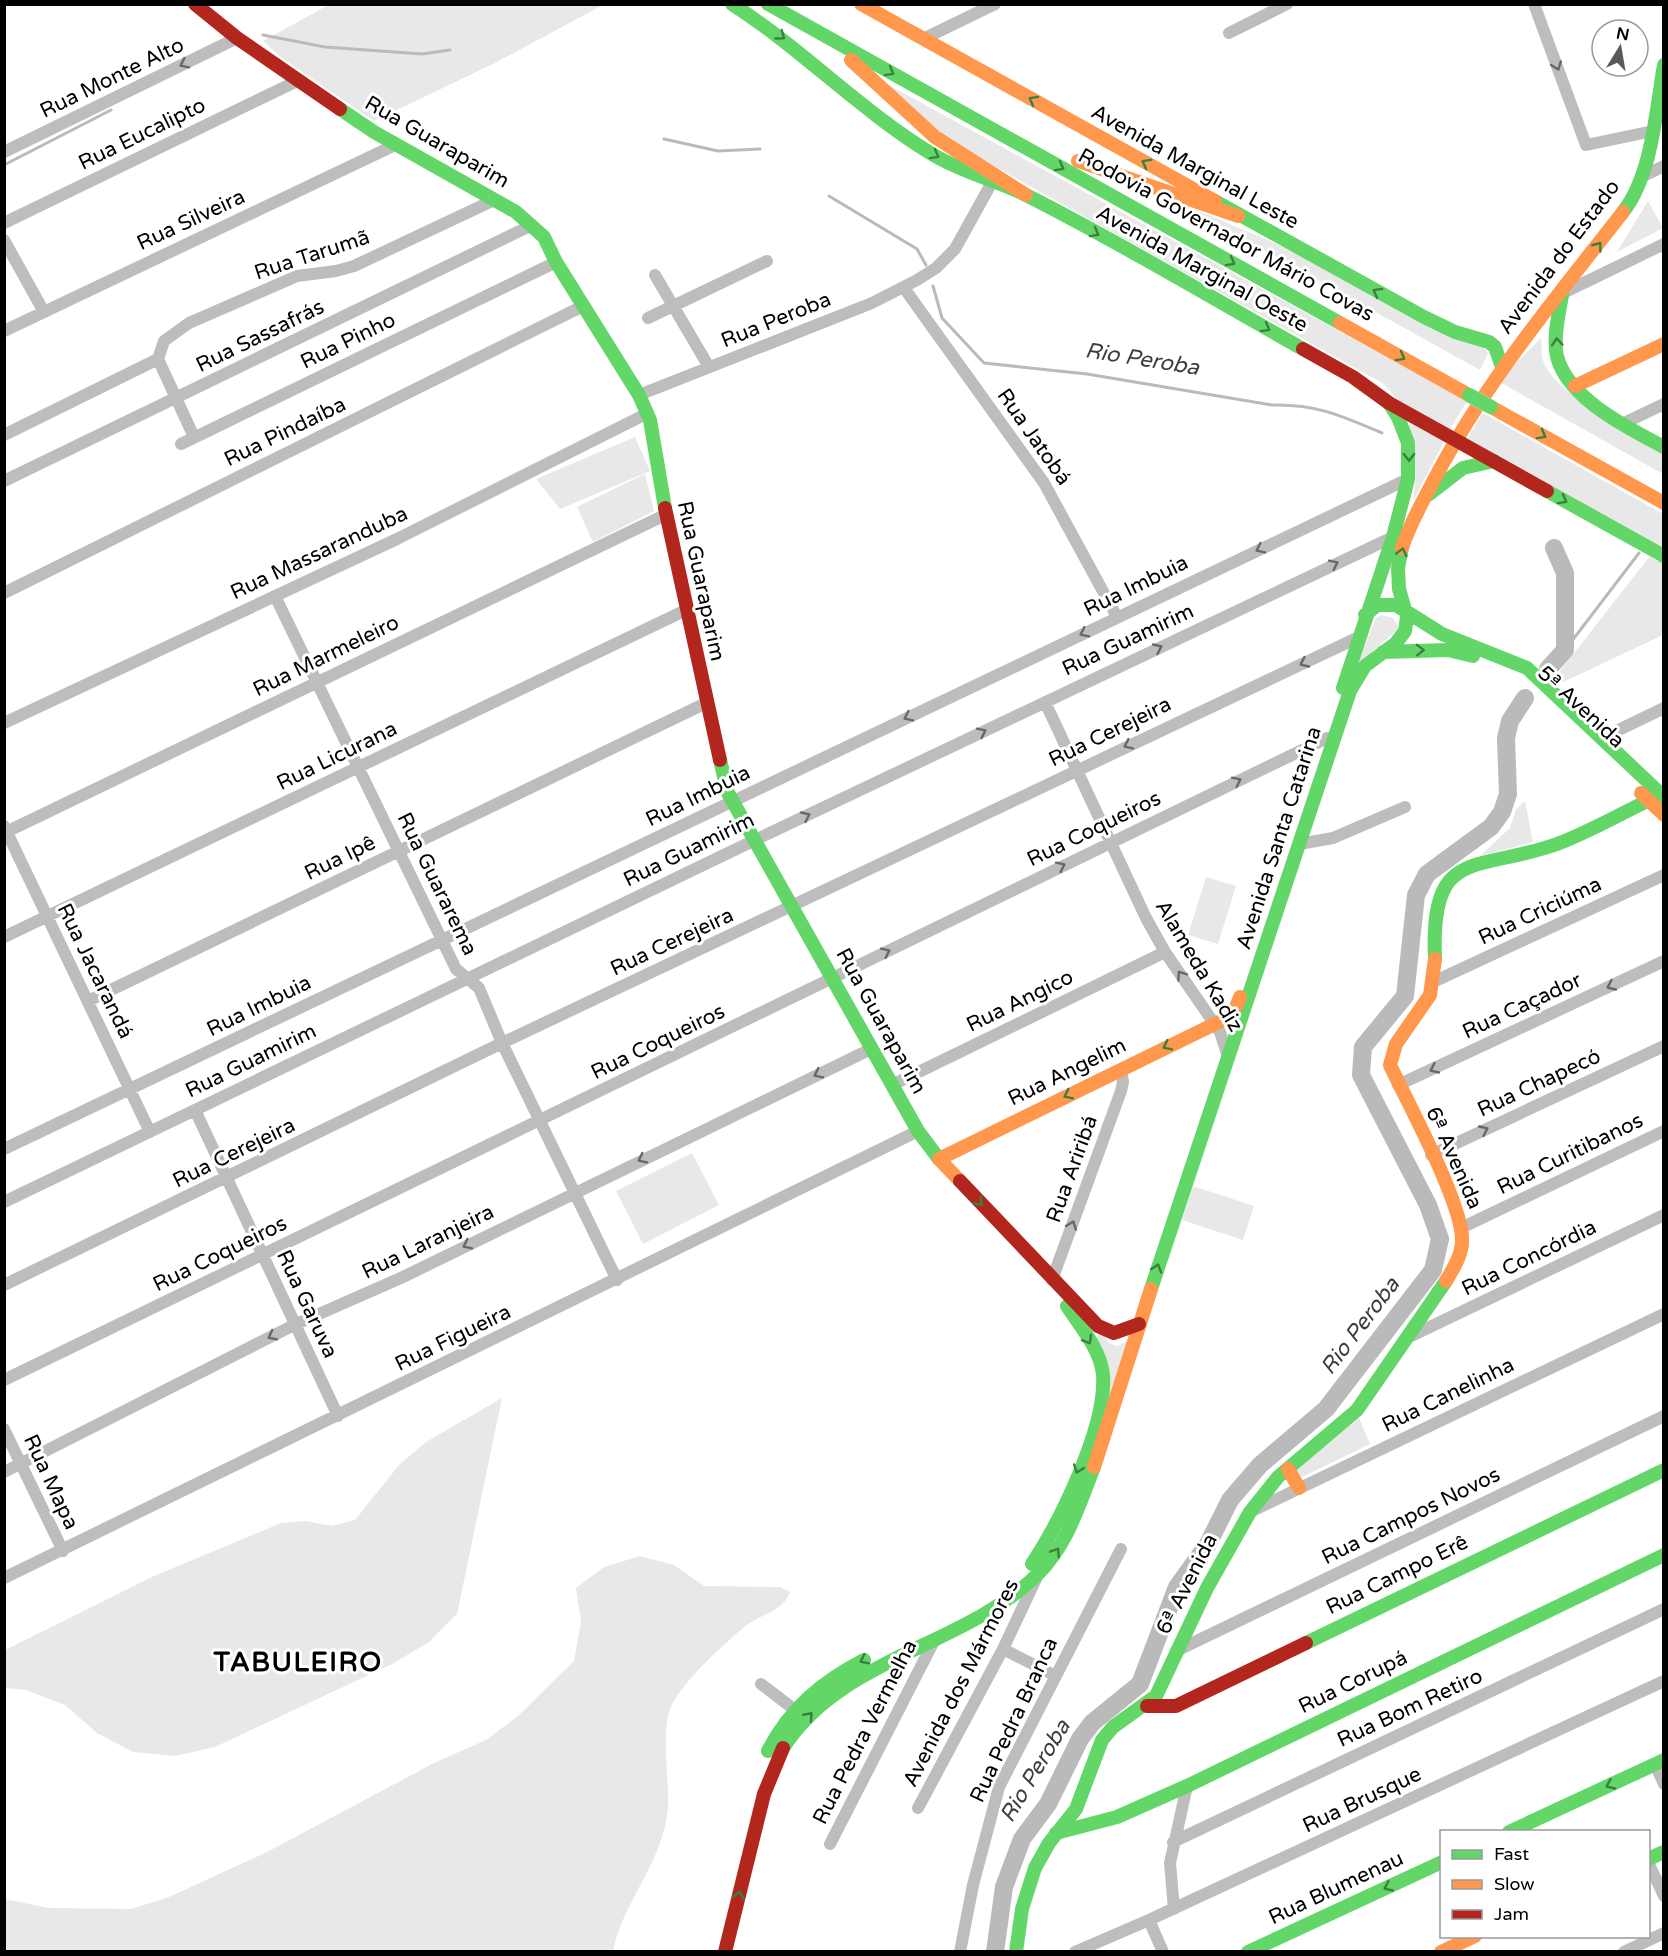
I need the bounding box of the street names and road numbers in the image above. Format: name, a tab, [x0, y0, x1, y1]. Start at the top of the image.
street label: Rua Monte Alto	[36, 32, 188, 124]
street label: Rua Guaraparim	[360, 90, 514, 194]
street label: Rua Eucalipto	[74, 92, 210, 176]
street label: Avenida Marginal Leste	[1087, 99, 1303, 235]
street label: Rodovia Governador Mário Covas	[1074, 143, 1378, 327]
street label: Avenida do Estado	[1493, 175, 1625, 339]
street label: Rua Silveira	[133, 184, 249, 256]
street label: Avenida Marginal Oeste	[1092, 200, 1312, 338]
street label: Rua Tarumã	[251, 225, 373, 285]
street label: Rua Peroba	[717, 287, 835, 353]
street label: Rua Sassafrás	[192, 294, 328, 378]
street label: Rua Pinho	[296, 307, 400, 375]
street label: Rua Jatobá	[992, 384, 1076, 490]
street label: Rua Pindaíba	[220, 392, 350, 472]
street label: Rua Guaraparim	[672, 499, 730, 663]
street label: Rua Massaranduba	[226, 501, 412, 605]
street label: Rua Imbuia	[1080, 550, 1192, 622]
street label: Rua Guamirim	[1058, 599, 1198, 681]
street label: Rua Marmeleiro	[249, 610, 403, 702]
street label: 5ª Avenida	[1533, 661, 1629, 753]
street label: Rua Cerejeira	[1045, 692, 1175, 772]
street label: Rua Licurana	[273, 716, 401, 796]
street label: Avenida Santa Catarina	[1231, 723, 1327, 953]
street label: Rua Imbuia	[642, 760, 754, 832]
street label: Rua Coqueiros	[1023, 786, 1165, 872]
street label: Rua Guararema	[392, 808, 482, 960]
street label: Rua Guamirim	[619, 808, 759, 892]
street label: Rua Ipê	[300, 830, 380, 886]
street label: Rua Criciúma	[1474, 872, 1606, 950]
street label: Alameda Kadiz	[1150, 896, 1248, 1036]
street label: Rua Jacarandá	[51, 899, 139, 1043]
street label: Rua Cerejeira	[606, 903, 738, 981]
street label: Rua Guaraparim	[831, 944, 931, 1098]
street label: Rua Angico	[963, 964, 1077, 1038]
street label: Rua Caçador	[1459, 968, 1585, 1044]
street label: Rua Imbuia	[203, 970, 315, 1042]
street label: Rua Coqueiros	[587, 999, 729, 1085]
street label: Rua Guamirim	[181, 1019, 321, 1103]
street label: Rua Angelim	[1004, 1033, 1130, 1111]
street label: Rua Chapecó	[1473, 1044, 1605, 1122]
street label: 6ª Avenida	[1420, 1103, 1488, 1213]
street label: Rua Curitibanos	[1493, 1108, 1647, 1200]
street label: Rua Ariribá	[1041, 1112, 1103, 1226]
street label: Rua Cerejeira	[169, 1113, 299, 1193]
street label: Rua Laranjeira	[358, 1199, 498, 1285]
street label: Rua Coqueiros	[149, 1211, 291, 1297]
street label: Rua Concórdia	[1458, 1215, 1600, 1301]
street label: Rua Garuva	[271, 1246, 343, 1362]
street label: Rua Figueira	[391, 1299, 515, 1377]
street label: Rua Canelinha	[1378, 1352, 1518, 1438]
street label: Rua Mapa	[18, 1430, 84, 1534]
street label: Rua Campos Novos	[1318, 1462, 1504, 1570]
street label: 6ª Avenida	[1151, 1530, 1223, 1638]
street label: Rua Campo Erê	[1322, 1530, 1472, 1620]
street label: Avenida dos Mármores	[898, 1575, 1024, 1791]
street label: Rua Pedra Branca	[965, 1633, 1063, 1807]
street label: Rua Pedra Vermelha	[808, 1636, 922, 1828]
street label: Rua Corupá	[1295, 1645, 1411, 1719]
street label: Rua Bom Retiro	[1333, 1663, 1487, 1753]
street label: Rua Brusque	[1299, 1762, 1425, 1838]
street label: Rua Blumenau	[1265, 1846, 1407, 1930]

